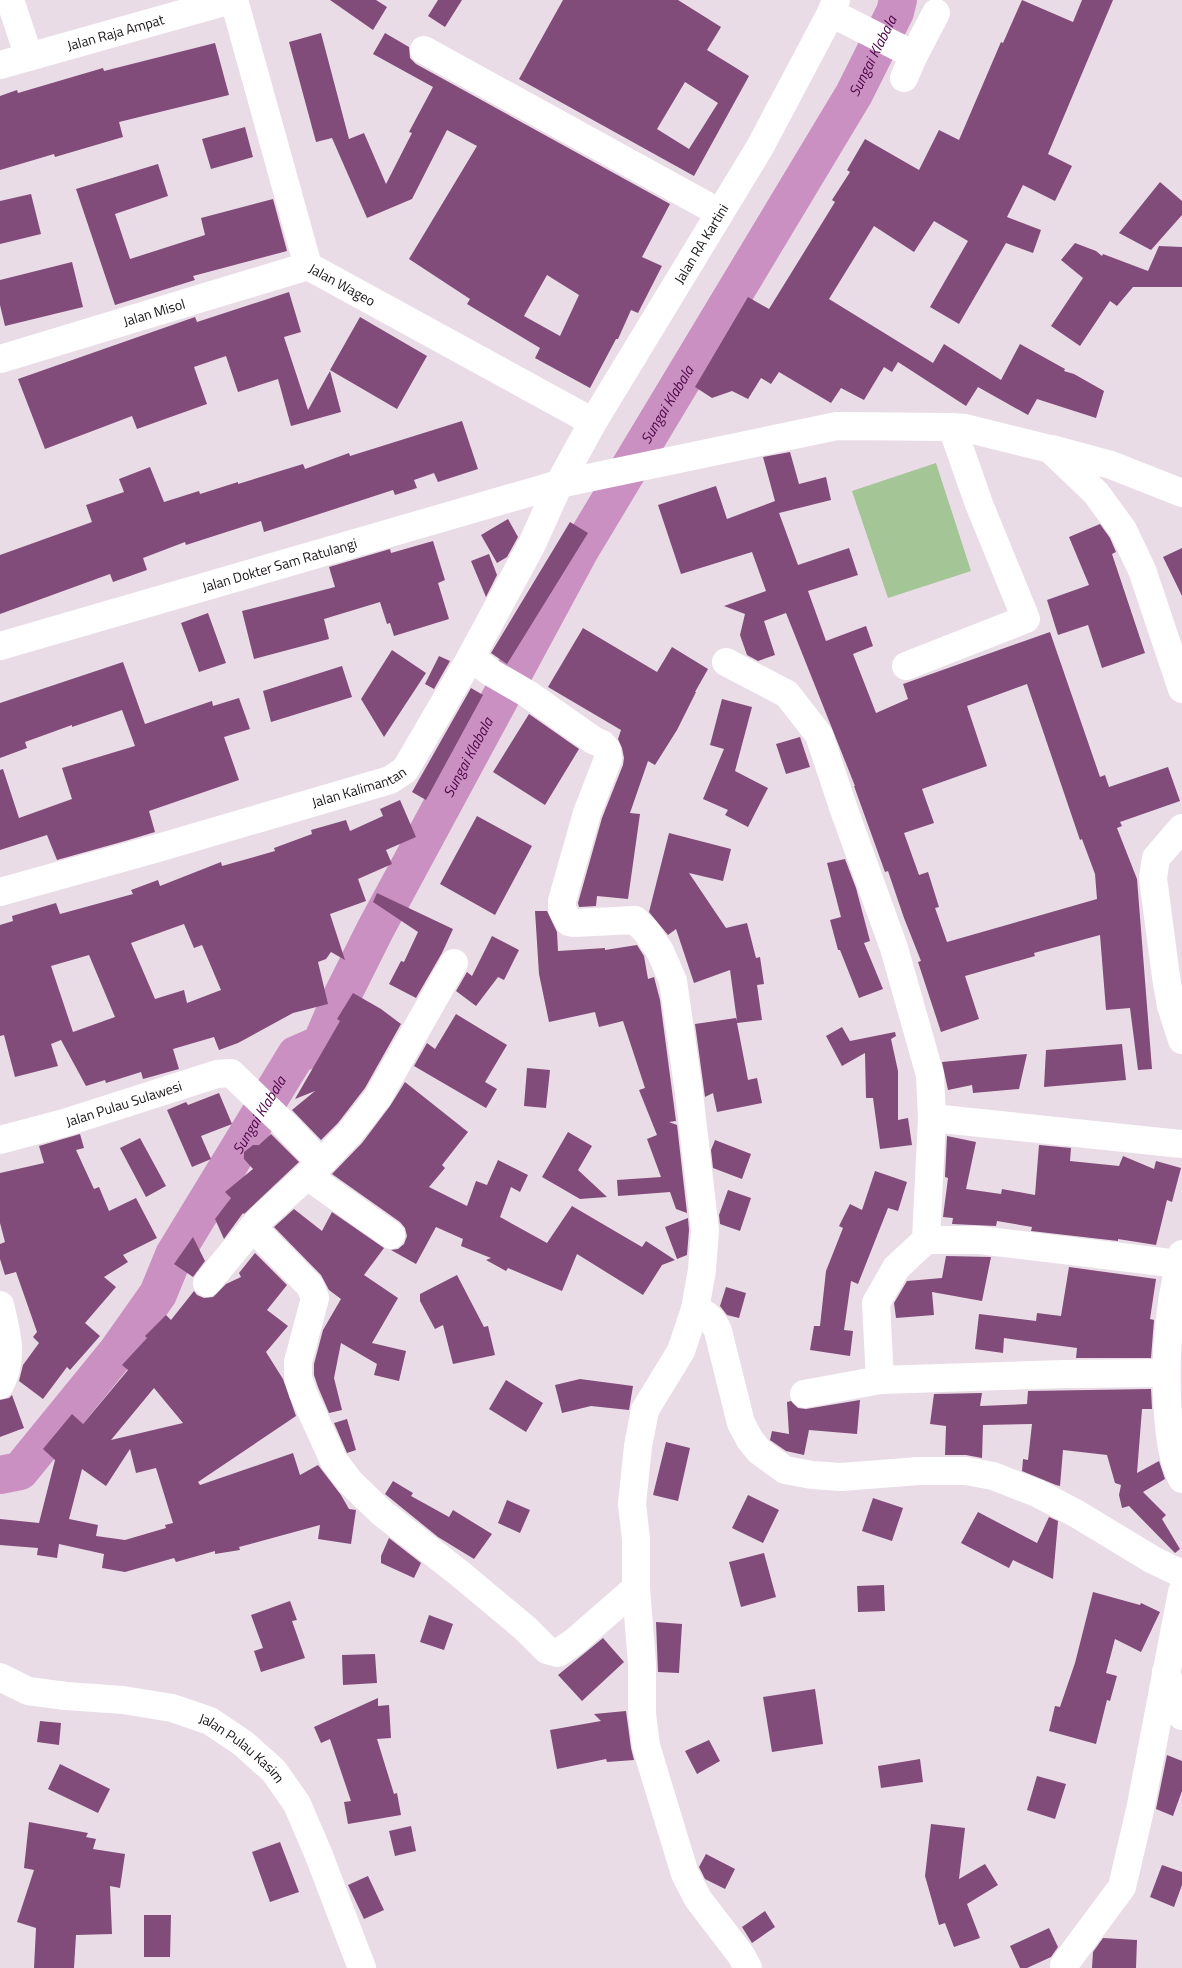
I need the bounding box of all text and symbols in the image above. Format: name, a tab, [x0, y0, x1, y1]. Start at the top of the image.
street label: Jalan Raja Ampat	[64, 8, 167, 56]
water label: Sungai Klabala	[843, 10, 903, 100]
street label: Jalan RA Kartini	[668, 200, 733, 288]
street label: Jalan Wageo	[305, 258, 379, 311]
street label: Jalan Misol	[120, 293, 188, 331]
water label: Sungai Klabala	[634, 360, 700, 448]
street label: Jalan Dokter Sam Ratulangi	[199, 532, 359, 597]
water label: Sungai Klabala	[437, 712, 499, 801]
street label: Jalan Kalimantan	[309, 761, 410, 812]
water label: Sungai Klabala	[226, 1070, 292, 1158]
street label: Jalan Pulau Sulawesi	[63, 1075, 184, 1132]
street label: Jalan Pulau Kasim	[196, 1707, 290, 1787]

